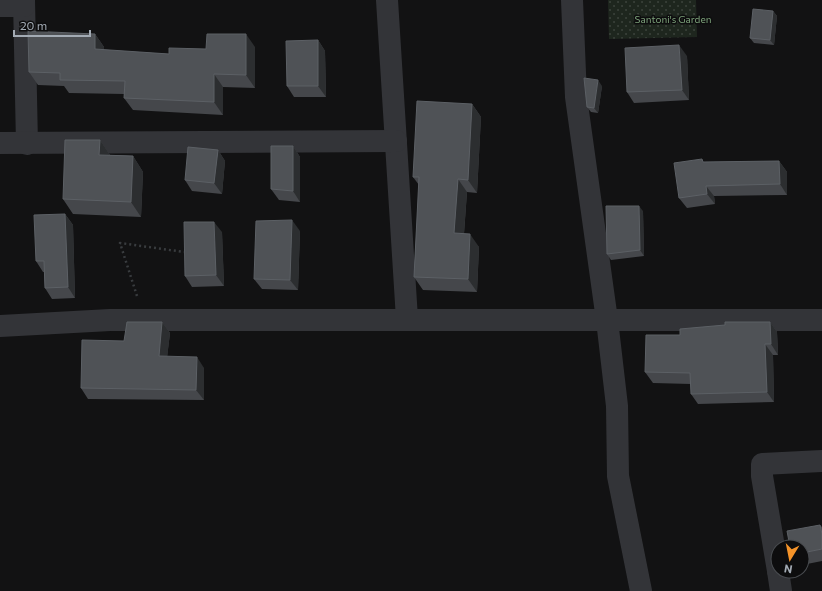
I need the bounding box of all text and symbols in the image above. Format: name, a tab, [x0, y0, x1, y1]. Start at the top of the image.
scale bar	[14, 12, 90, 38]
park label: Santoni's Garden	[635, 13, 711, 25]
text: 20 m	[20, 18, 47, 32]
north arrow	[770, 539, 810, 579]
text: N	[783, 562, 793, 576]

